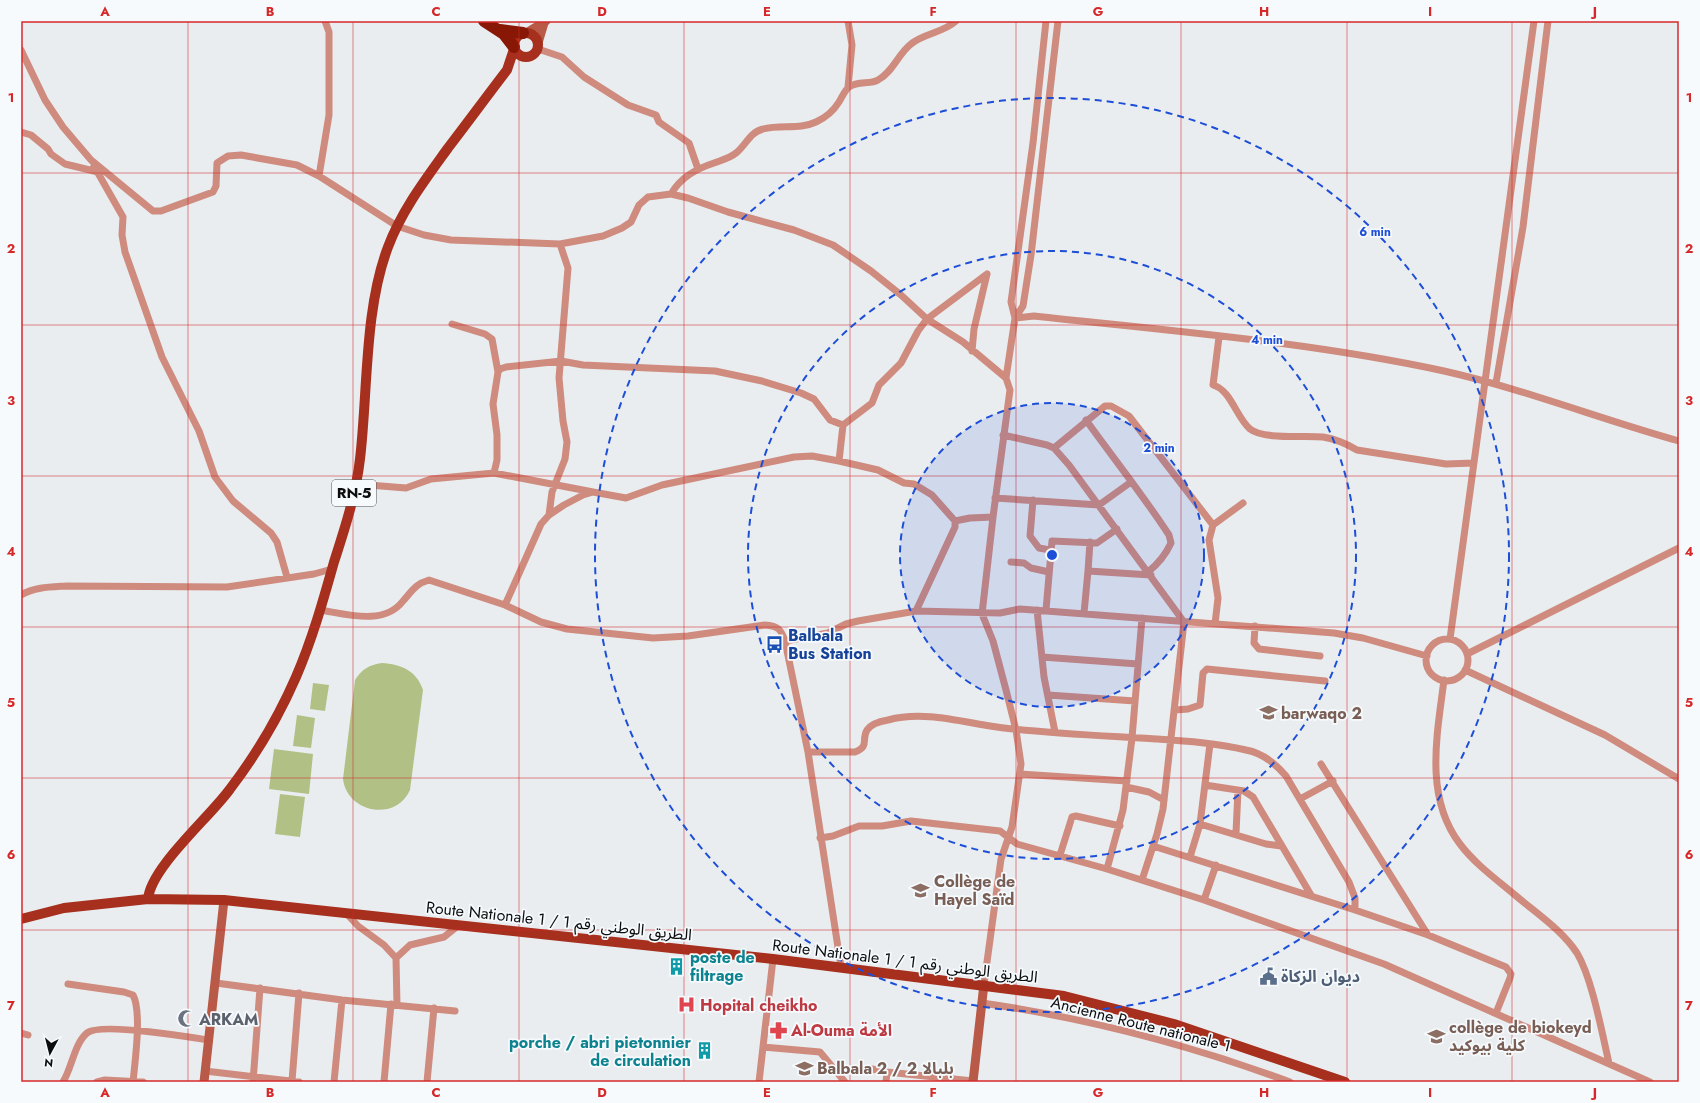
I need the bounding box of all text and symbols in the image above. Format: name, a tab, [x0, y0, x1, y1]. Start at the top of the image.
text: A	[99, 2, 110, 21]
text: B	[266, 2, 275, 21]
text: C	[431, 2, 441, 21]
text: D	[597, 2, 607, 21]
text: E	[763, 2, 771, 21]
text: F	[929, 2, 937, 21]
text: G	[1093, 2, 1104, 21]
text: H	[1259, 2, 1269, 21]
text: I	[1428, 2, 1432, 21]
text: J	[1590, 2, 1597, 21]
text: 1	[8, 88, 14, 107]
text: 1	[1686, 88, 1692, 107]
text: 6 min	[1359, 223, 1391, 241]
text: 2	[7, 239, 15, 258]
text: 2	[1685, 239, 1693, 258]
text: 4 min	[1251, 331, 1283, 349]
text: 3	[7, 391, 15, 410]
text: 3	[1685, 391, 1693, 410]
text: 2 min	[1143, 439, 1175, 457]
road number: RN-5	[332, 480, 376, 506]
text: 4	[6, 542, 16, 561]
text: 4	[1684, 542, 1694, 561]
centre of rings	[1045, 548, 1059, 562]
place label: Balbala Bus Station	[788, 624, 872, 665]
bus stop icon: Balbala Bus Station	[765, 634, 785, 654]
text: 5	[7, 693, 15, 712]
text: 5	[1685, 693, 1693, 712]
place label: barwaqo 2	[1281, 702, 1362, 725]
school or university icon: barwaqo 2	[1258, 703, 1278, 723]
text: 6	[7, 845, 16, 864]
text: 6	[1685, 845, 1694, 864]
place label: Collège de Hayel Saïd	[934, 870, 1015, 911]
school or university icon: Collège de Hayel Saïd	[911, 880, 931, 900]
street label: Route Nationale 1 / الطريق الوطني رقم 1	[425, 896, 693, 947]
street label: Route Nationale 1 / الطريق الوطني رقم 1	[771, 933, 1039, 990]
place label: poste de filtrage	[690, 946, 755, 987]
building icon: poste de filtrage	[667, 956, 687, 976]
place label: ديوان الزكاة	[1281, 965, 1360, 988]
public building icon: ديوان الزكاة	[1258, 966, 1278, 986]
street label: Ancienne Route nationale 1	[1049, 991, 1233, 1057]
place label: Hopital cheikho	[700, 994, 818, 1017]
hospital icon: Hopital cheikho	[677, 995, 697, 1015]
text: 7	[7, 996, 15, 1015]
text: 7	[1685, 996, 1693, 1015]
place label: ARKAM	[198, 1008, 258, 1031]
mosque icon: ARKAM	[176, 1009, 196, 1029]
place label: collège de biokeyd كلية بيوكيد	[1449, 1016, 1592, 1057]
place label: Al-Ouma الأمة	[790, 1019, 892, 1042]
pharmacy icon: Al-Ouma الأمة	[768, 1020, 788, 1040]
school or university icon: collège de biokeyd كلية بيوكيد	[1426, 1026, 1446, 1046]
place label: porche / abri pietonnier de circulation	[509, 1031, 691, 1072]
north arrow	[30, 1033, 70, 1073]
building icon: porche / abri pietonnier de circulation	[694, 1041, 714, 1061]
text: N	[43, 1054, 54, 1071]
place label: Balbala 2 / بلبالا 2	[817, 1057, 954, 1080]
school or university icon: Balbala 2 / بلبالا 2	[794, 1058, 814, 1078]
text: A	[99, 1083, 110, 1102]
text: B	[266, 1083, 275, 1102]
text: C	[431, 1083, 441, 1102]
text: D	[597, 1083, 607, 1102]
text: E	[763, 1083, 771, 1102]
text: F	[929, 1083, 937, 1102]
text: G	[1093, 1083, 1104, 1102]
text: H	[1259, 1083, 1269, 1102]
text: I	[1428, 1083, 1432, 1102]
text: J	[1590, 1083, 1597, 1102]

